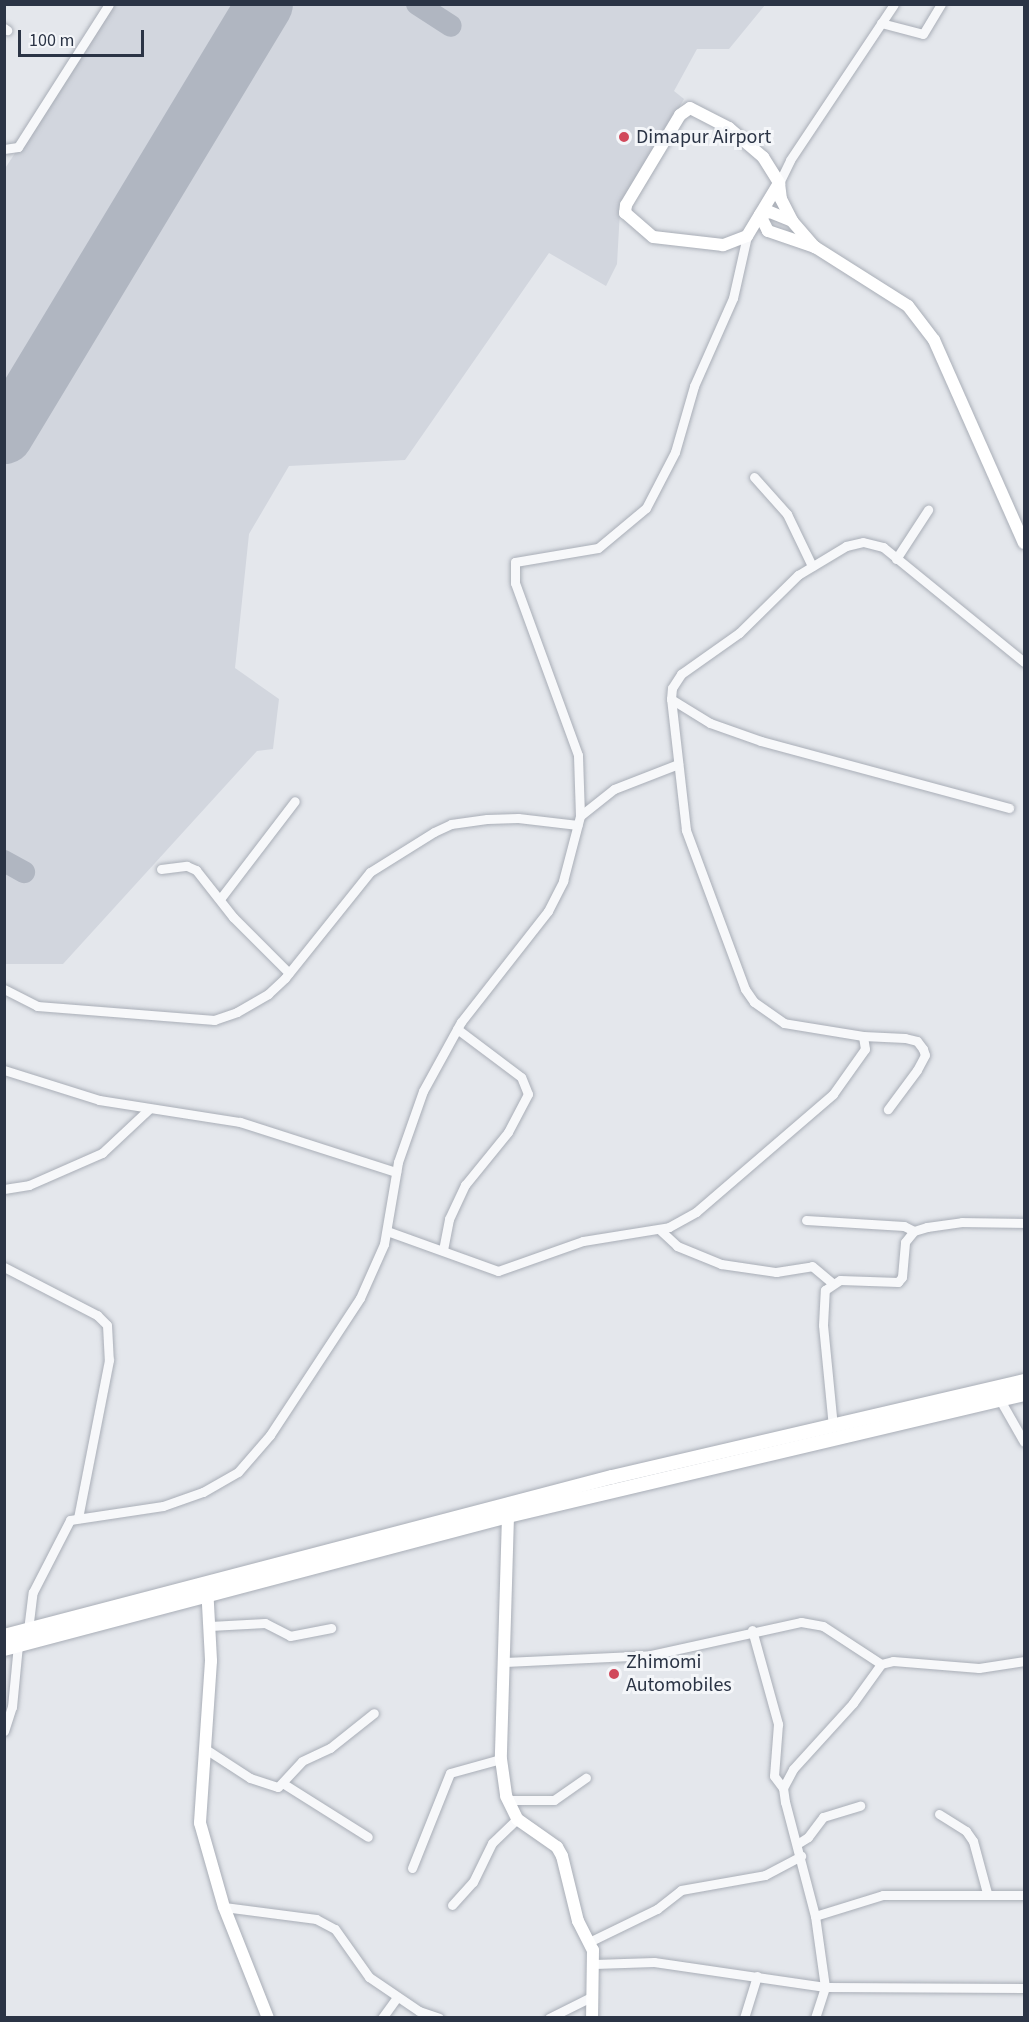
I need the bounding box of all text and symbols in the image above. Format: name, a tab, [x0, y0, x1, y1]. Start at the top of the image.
scale bar	[21, 18, 147, 56]
text: 100 m	[29, 28, 74, 53]
place label: Dimapur Airport	[636, 125, 771, 149]
marker: Dimapur Airport	[617, 130, 631, 144]
place label: Zhimomi Automobiles	[626, 1650, 732, 1697]
marker: Zhimomi Automobiles	[607, 1667, 621, 1681]

